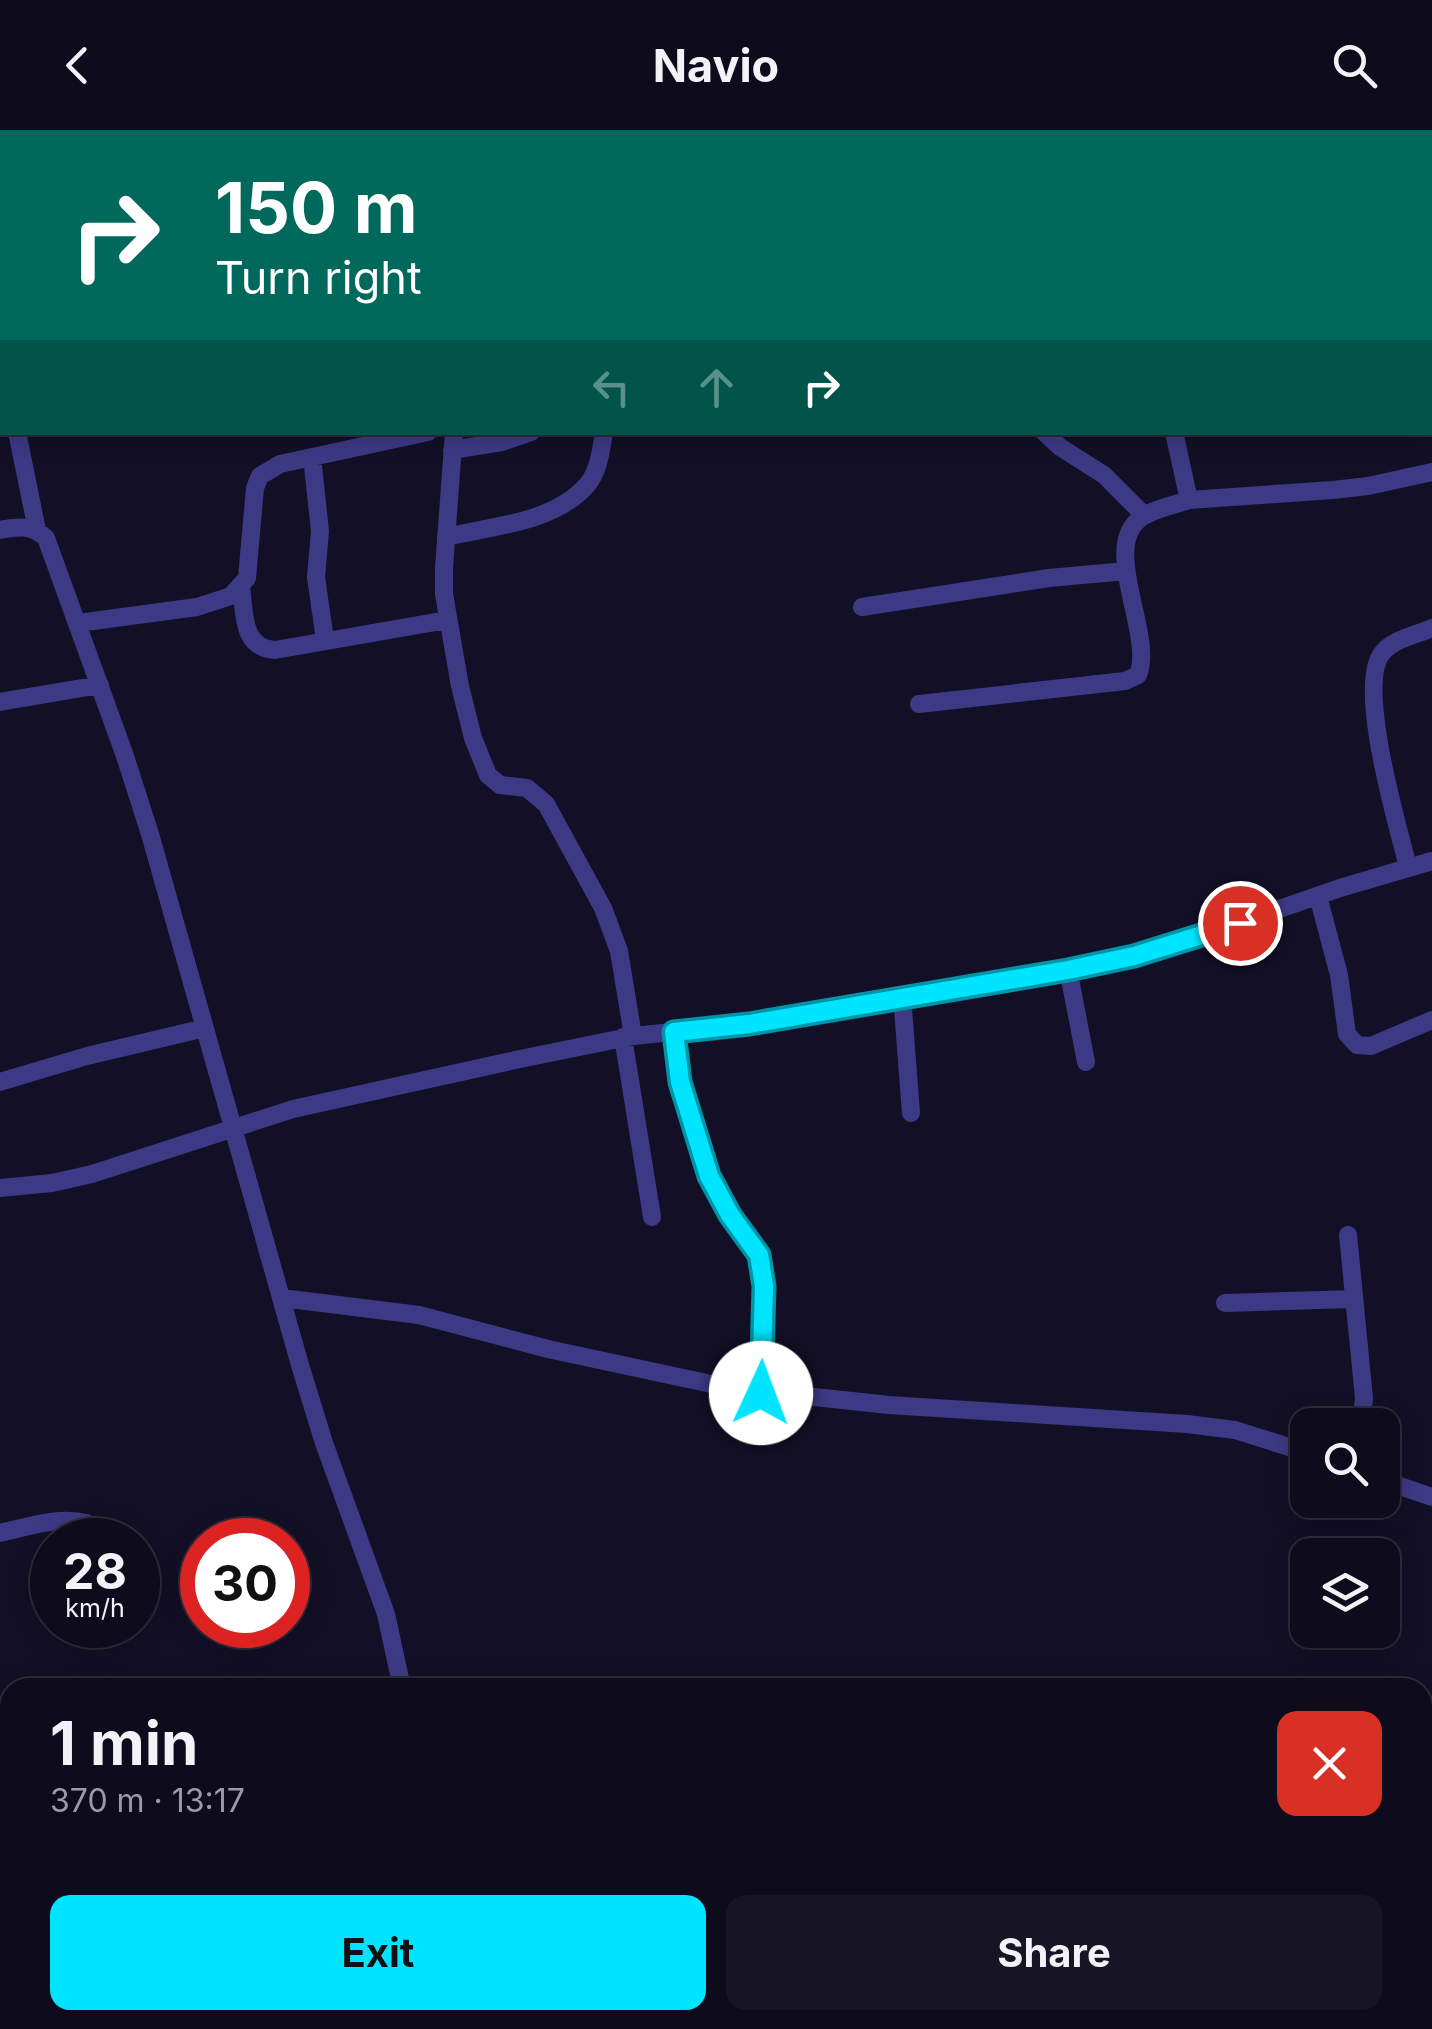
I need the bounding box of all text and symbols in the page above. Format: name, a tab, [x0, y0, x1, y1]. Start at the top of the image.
icon: back	[50, 38, 105, 93]
text: Navio	[653, 38, 779, 93]
icon: search	[1327, 38, 1382, 93]
text: 150 m	[215, 165, 418, 250]
icon: right	[50, 170, 180, 300]
text: Turn right	[215, 250, 422, 305]
icon: left	[584, 360, 639, 415]
icon: ahead	[689, 360, 744, 415]
icon: right	[794, 360, 849, 415]
pin	[1198, 881, 1283, 966]
icon: arrive	[1213, 896, 1268, 951]
position arrow	[709, 1341, 813, 1445]
map controls	[1290, 1408, 1400, 1648]
button: search	[1290, 1408, 1400, 1518]
speed limit sign: 30	[180, 1518, 310, 1648]
button: layers	[1290, 1538, 1400, 1648]
text: 28	[63, 1541, 127, 1601]
text: km/h	[65, 1593, 125, 1623]
text: 1 min	[50, 1707, 198, 1779]
button: close	[1277, 1711, 1382, 1816]
text: 370 m · 13:17	[50, 1781, 245, 1820]
button: Exit	[50, 1895, 706, 2010]
button: Share	[726, 1895, 1382, 2010]

